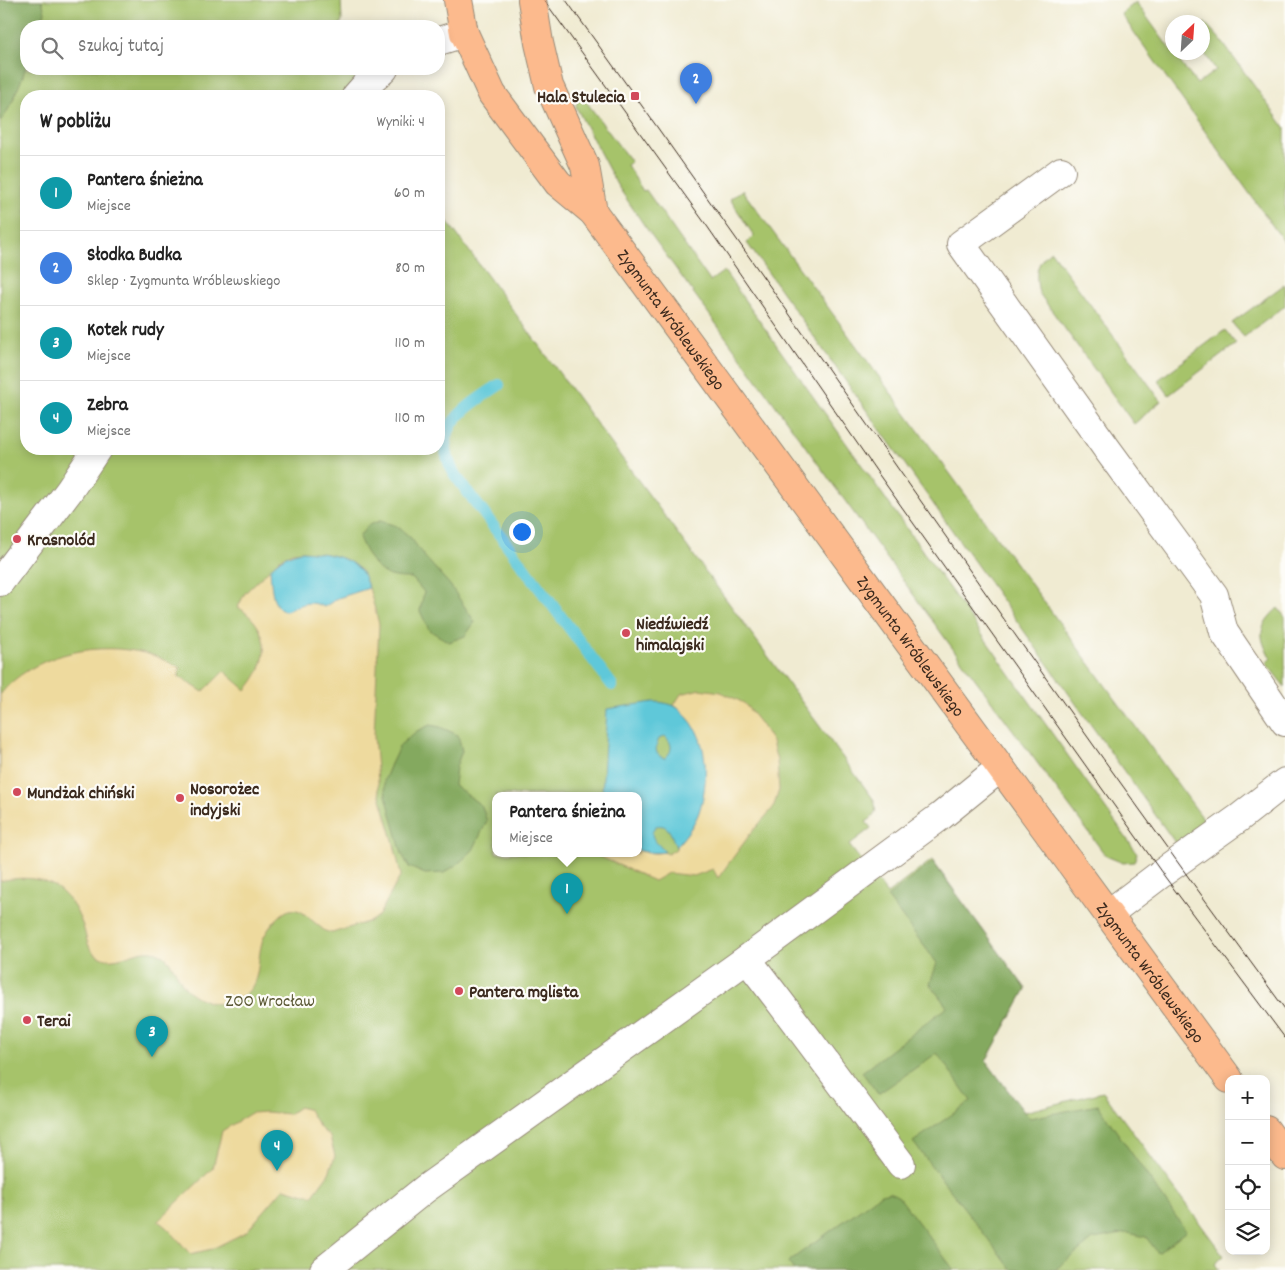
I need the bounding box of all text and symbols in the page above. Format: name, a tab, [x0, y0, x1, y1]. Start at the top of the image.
north arrow	[1165, 15, 1210, 60]
search box	[20, 20, 445, 75]
icon: search	[38, 34, 66, 62]
text: Szukaj tutaj	[78, 34, 164, 61]
pin: 2	[680, 63, 712, 104]
place label: Hala Stulecia	[537, 86, 626, 111]
marker: Hala Stulecia	[629, 90, 641, 102]
text: W pobliżu	[40, 108, 111, 138]
text: Wyniki: 4	[377, 111, 425, 134]
text: Pantera śnieżna	[87, 168, 203, 195]
text: 1	[54, 182, 58, 205]
text: 60 m	[394, 182, 425, 205]
text: Miejsce	[87, 195, 131, 218]
text: Słodka Budka	[87, 243, 181, 270]
street label: Zygmunta Wróblewskiego	[609, 245, 730, 397]
text: 2	[53, 257, 60, 280]
text: 80 m	[395, 257, 425, 280]
text: Sklep · Zygmunta Wróblewskiego	[87, 270, 280, 293]
text: Kotek rudy	[87, 318, 164, 345]
text: 3	[52, 332, 60, 355]
text: 110 m	[395, 332, 425, 355]
text: Miejsce	[87, 345, 131, 368]
text: Zebra	[87, 393, 128, 420]
text: 4	[53, 407, 59, 430]
text: 110 m	[395, 407, 425, 430]
text: Miejsce	[87, 420, 131, 443]
your location	[509, 519, 535, 545]
place label: Krasnolód	[27, 529, 95, 554]
marker: Krasnolód	[11, 533, 23, 545]
street label: Zygmunta Wróblewskiego	[849, 572, 969, 723]
place label: Niedźwiedź himalajski	[636, 613, 709, 659]
marker: Niedźwiedź himalajski	[620, 627, 632, 639]
place label: Nosorożec indyjski	[190, 778, 259, 824]
place label: Mundżak chiński	[27, 782, 135, 807]
marker: Mundżak chiński	[11, 786, 23, 798]
marker: Nosorożec indyjski	[174, 792, 186, 804]
popup	[492, 792, 642, 857]
text: Pantera śnieżna	[509, 800, 625, 827]
text: Miejsce	[509, 827, 553, 850]
pin: 1	[551, 873, 583, 914]
street label: Zygmunta Wróblewskiego	[1089, 898, 1209, 1050]
place label: Pantera mglista	[469, 981, 579, 1006]
marker: Pantera mglista	[453, 985, 465, 997]
park label: ZOO Wrocław	[225, 990, 315, 1015]
place label: Terai	[37, 1010, 71, 1035]
marker: Terai	[21, 1014, 33, 1026]
pin: 3	[136, 1016, 168, 1057]
map controls	[1225, 1075, 1270, 1255]
button: +	[1225, 1075, 1270, 1120]
button: −	[1225, 1120, 1270, 1165]
pin: 4	[261, 1130, 293, 1171]
button: locate	[1225, 1165, 1270, 1210]
button: layers	[1225, 1210, 1270, 1255]

